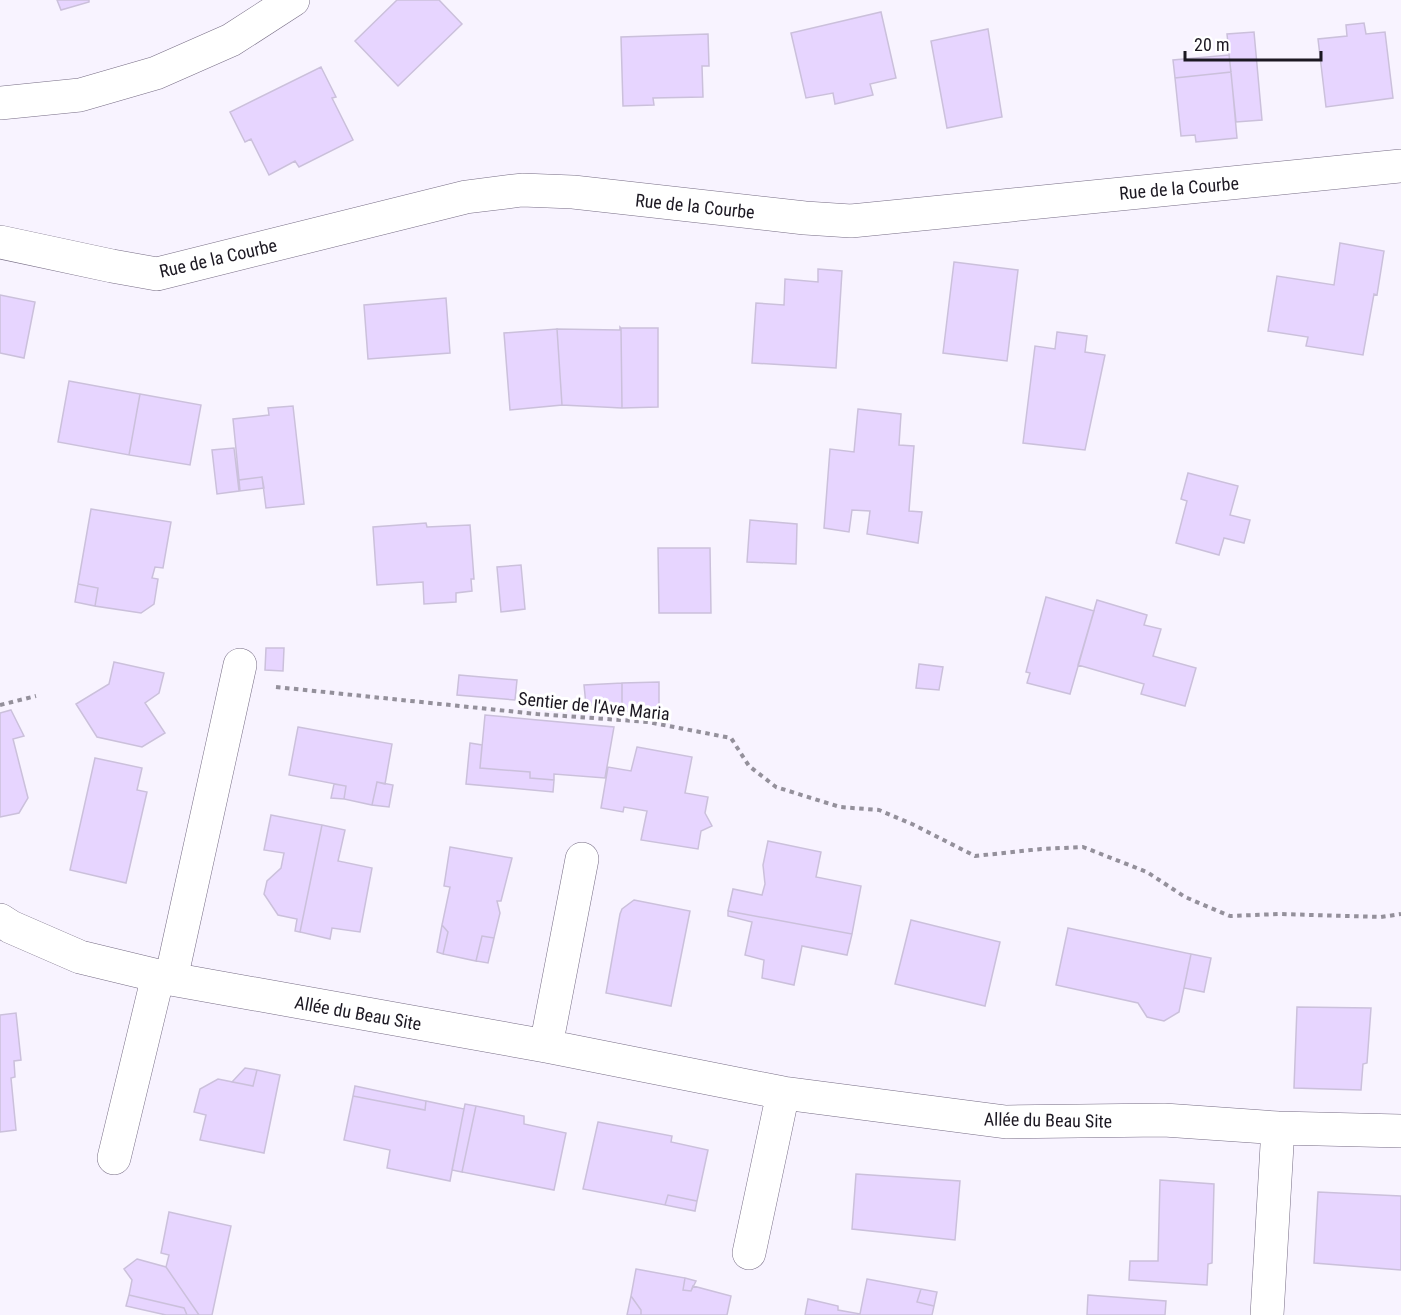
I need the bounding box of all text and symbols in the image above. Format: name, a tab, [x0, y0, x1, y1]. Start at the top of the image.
scale bar	[1185, 24, 1322, 62]
text: 20 m	[1194, 34, 1229, 55]
street label: Rue de la Courbe	[1118, 172, 1240, 204]
street label: Rue de la Courbe	[634, 189, 756, 223]
street label: Rue de la Courbe	[157, 234, 279, 282]
street label: Sentier de l'Ave Maria	[517, 688, 671, 724]
street label: Allée du Beau Site	[293, 992, 423, 1034]
street label: Allée du Beau Site	[984, 1108, 1112, 1132]

